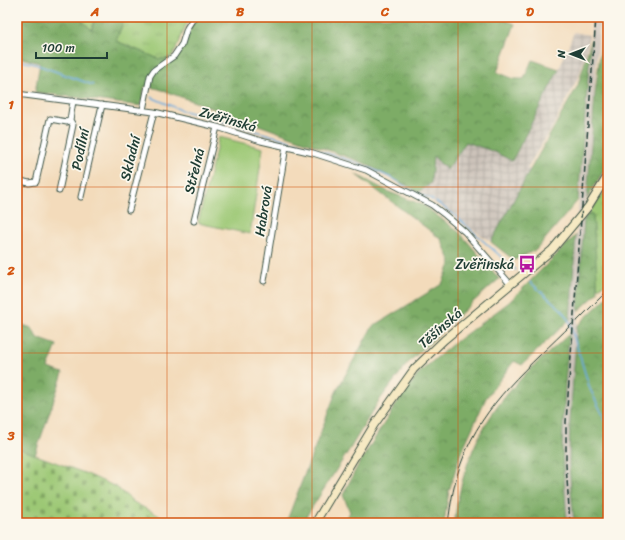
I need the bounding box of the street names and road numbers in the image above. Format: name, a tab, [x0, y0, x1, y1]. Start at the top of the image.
street label: Zvěřinská	[196, 99, 260, 140]
street label: Podílní	[64, 124, 98, 172]
street label: Skladní	[113, 131, 149, 183]
street label: Střelná	[177, 146, 212, 197]
street label: Habrová	[247, 184, 280, 238]
street label: Těšínská	[412, 302, 468, 355]

